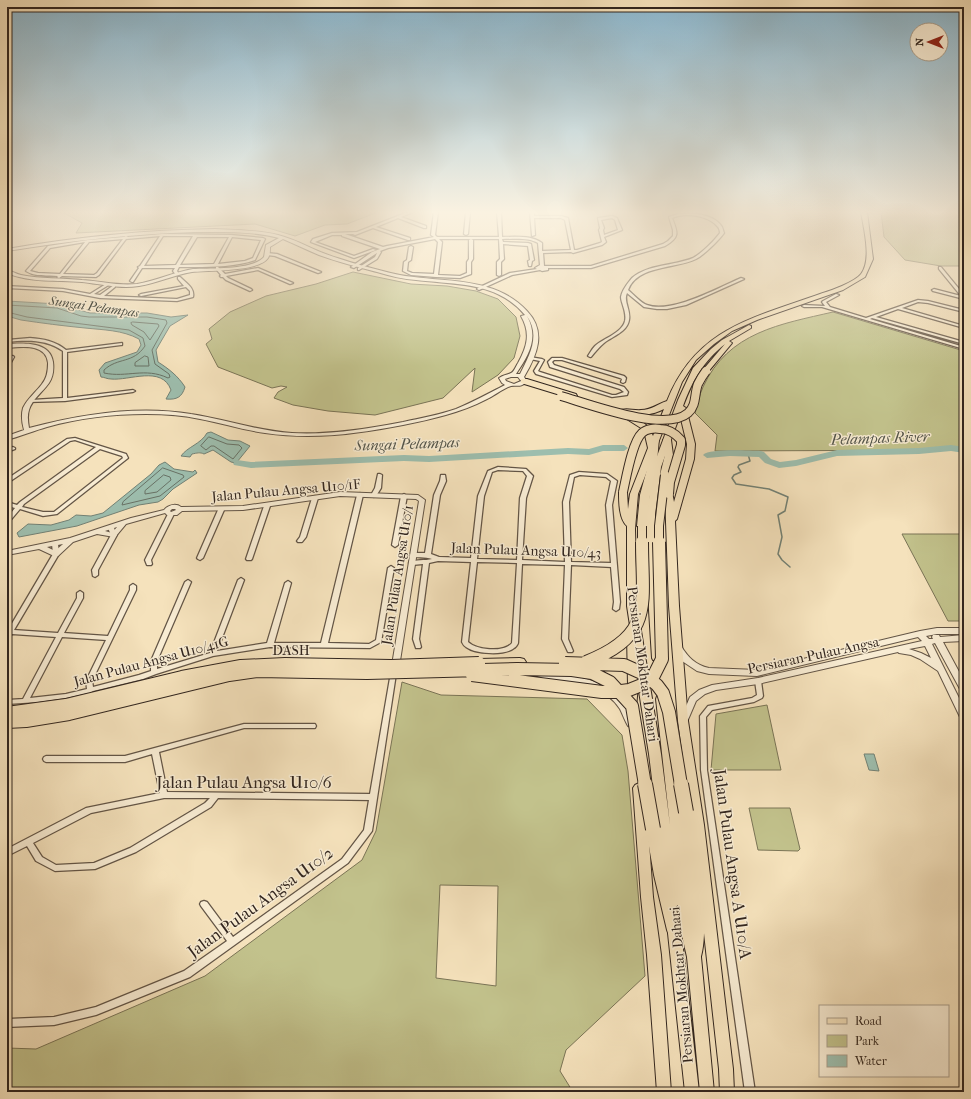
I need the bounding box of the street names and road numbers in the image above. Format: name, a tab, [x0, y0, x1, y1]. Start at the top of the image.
street label: Jalan Pulau Angsa U10/1F	[210, 475, 362, 506]
street label: Jalan Pulau Angsa U10/1	[378, 504, 417, 647]
street label: Jalan Pulau Angsa U10/43	[450, 539, 601, 562]
street label: Persiaran Mokhtar Dahari	[623, 585, 662, 743]
street label: Jalan Pulau Angsa U10/41G	[71, 633, 230, 691]
street label: Persiaran Pulau Angsa	[746, 633, 881, 678]
street label: DASH	[272, 642, 310, 659]
street label: Jalan Pulau Angsa A U10/A	[709, 766, 756, 961]
street label: Jalan Pulau Angsa U10/6	[154, 772, 332, 792]
street label: Jalan Pulau Angsa U10/2	[182, 842, 337, 963]
street label: Persiaran Mokhtar Dahari	[666, 906, 697, 1064]

